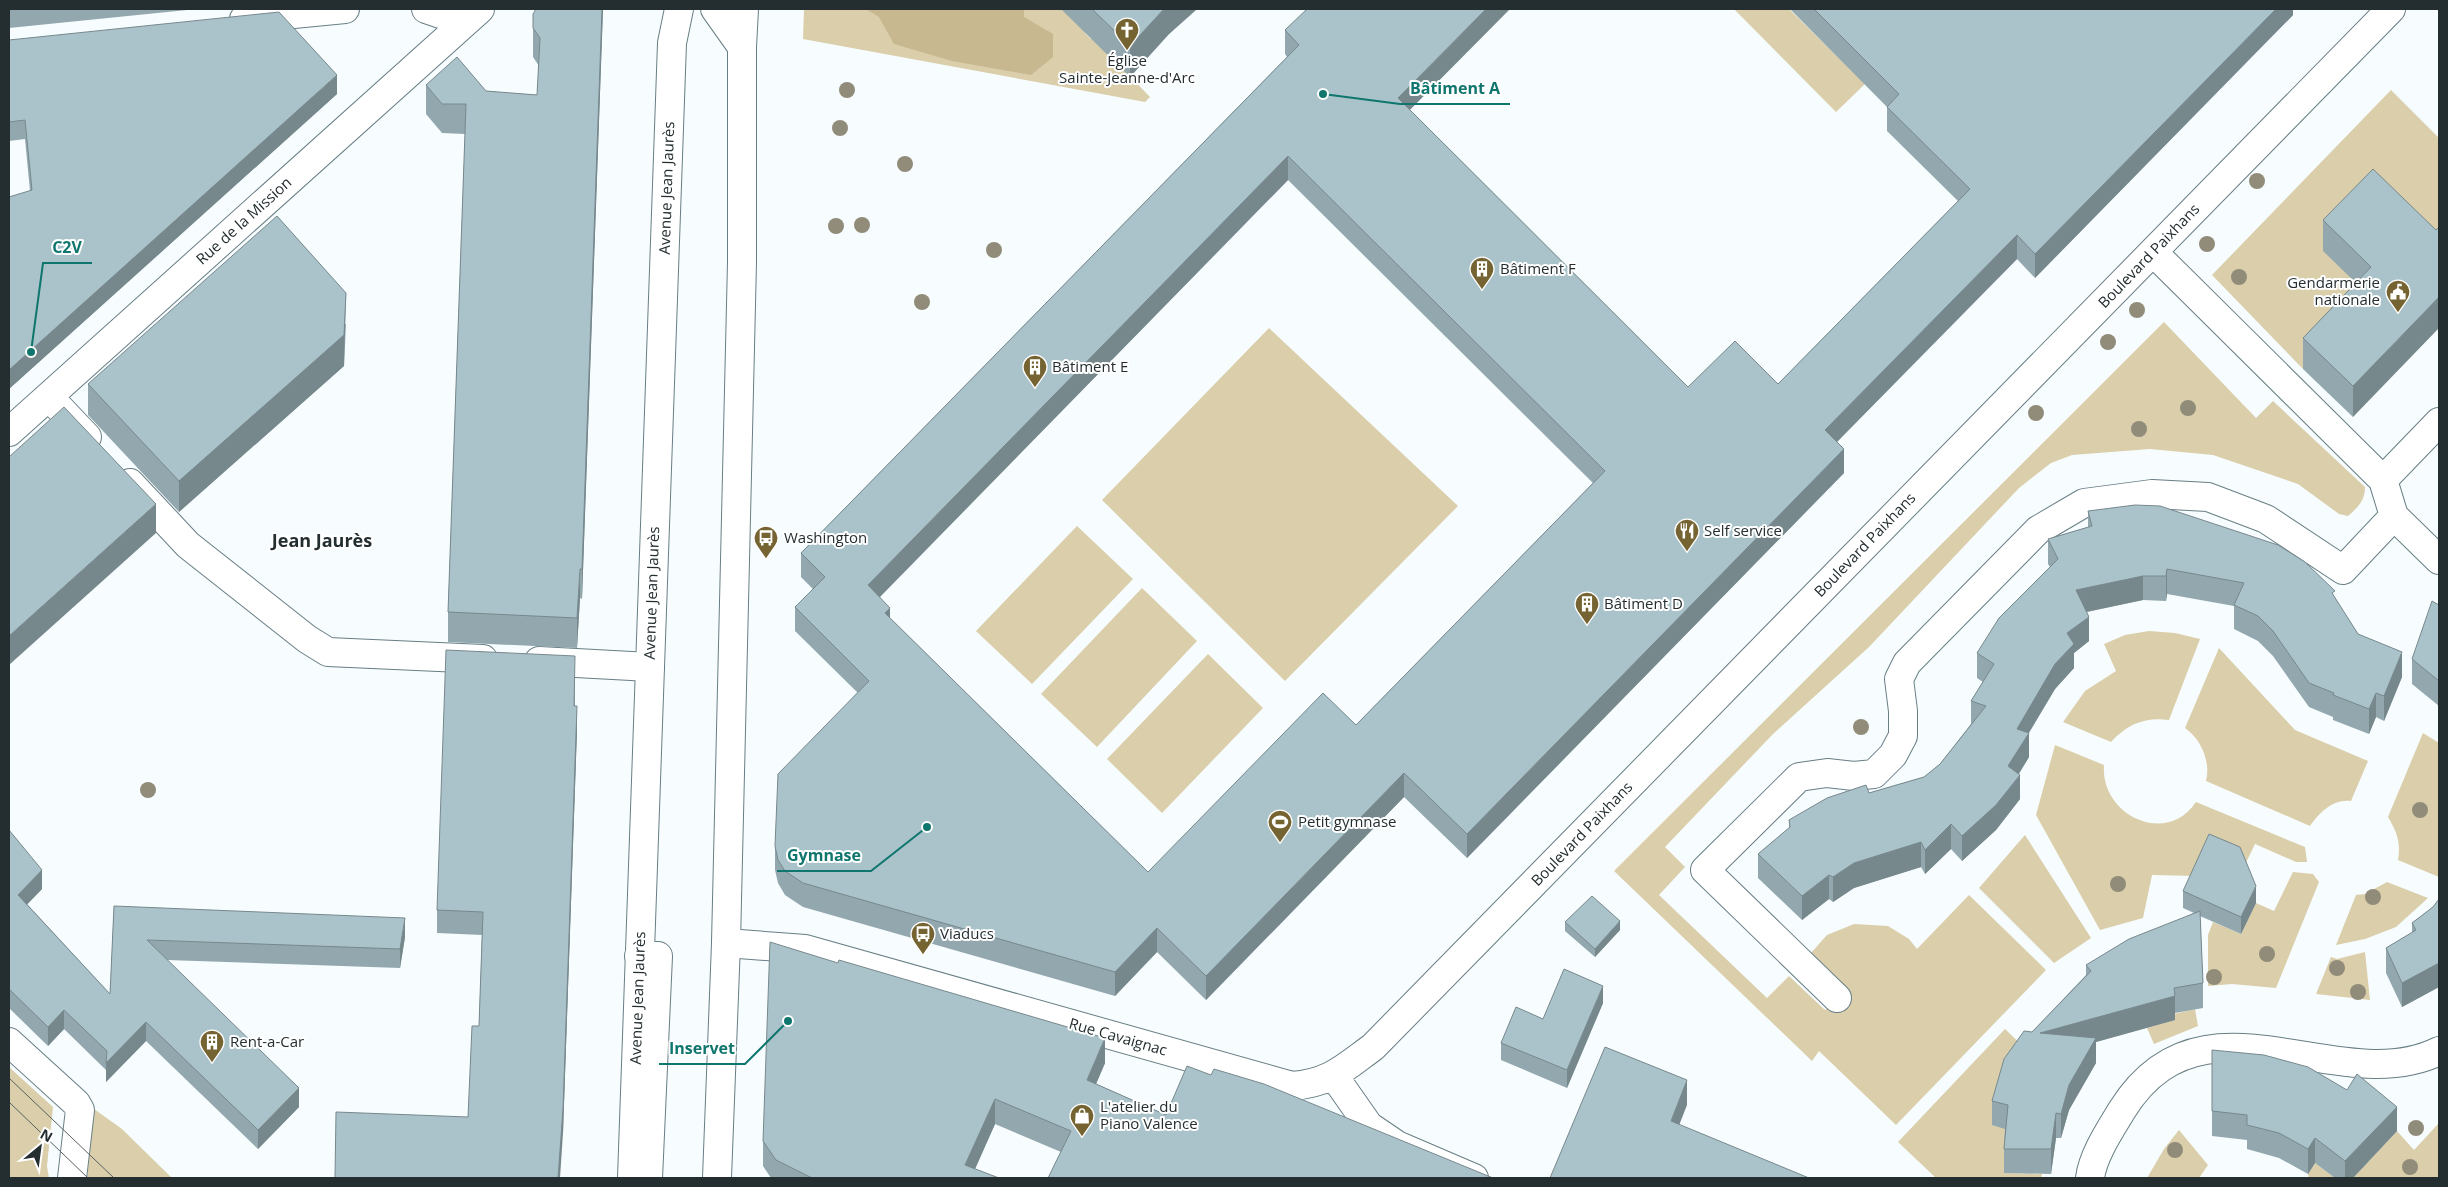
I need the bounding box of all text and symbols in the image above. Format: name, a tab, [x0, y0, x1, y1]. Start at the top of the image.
church icon: Église Sainte-Jeanne-d'Arc	[1114, 17, 1140, 51]
place label: Église Sainte-Jeanne-d'Arc	[1059, 50, 1195, 87]
callout: Bâtiment A	[1400, 73, 1510, 104]
text: Bâtiment A	[1410, 77, 1501, 99]
street label: Avenue Jean Jaurès	[654, 121, 678, 255]
street label: Rue de la Mission	[191, 172, 295, 268]
street label: Boulevard Paixhans	[2093, 199, 2203, 312]
callout: C2V	[43, 232, 92, 263]
text: C2V	[52, 236, 82, 258]
building icon: Bâtiment F	[1469, 256, 1495, 290]
place label: Bâtiment F	[1500, 258, 1576, 278]
place label: Gendarmerie nationale	[2287, 272, 2380, 309]
public building icon: Gendarmerie nationale	[2385, 279, 2411, 313]
building icon: Bâtiment E	[1022, 354, 1048, 388]
place label: Bâtiment E	[1052, 356, 1128, 376]
street label: Boulevard Paixhans	[1809, 488, 1919, 601]
restaurant icon: Self service	[1674, 518, 1700, 552]
place label: Self service	[1704, 520, 1782, 540]
bus stop icon: Washington	[753, 525, 779, 559]
street label: Avenue Jean Jaurès	[639, 526, 663, 660]
place label: Washington	[784, 527, 867, 547]
district label: Jean Jaurès	[270, 528, 372, 552]
building icon: Bâtiment D	[1574, 591, 1600, 625]
place label: Bâtiment D	[1604, 593, 1683, 613]
street label: Boulevard Paixhans	[1526, 777, 1636, 890]
sports icon: Petit gymnase	[1267, 809, 1293, 843]
place label: Petit gymnase	[1298, 811, 1396, 831]
callout: Gymnase	[777, 840, 871, 871]
text: Gymnase	[787, 844, 861, 866]
bus stop icon: Viaducs	[910, 921, 936, 955]
place label: Viaducs	[940, 923, 994, 943]
street label: Avenue Jean Jaurès	[625, 931, 649, 1065]
street label: Rue Cavaignac	[1067, 1012, 1170, 1060]
building icon: Rent-a-Car	[199, 1029, 225, 1063]
place label: Rent-a-Car	[230, 1031, 304, 1051]
callout: Inservet	[659, 1033, 745, 1064]
text: Inservet	[669, 1037, 735, 1059]
place label: L'atelier du Piano Valence	[1100, 1096, 1198, 1133]
shop icon: L'atelier du Piano Valence	[1069, 1103, 1095, 1137]
north arrow	[15, 1122, 65, 1172]
text: N	[37, 1124, 56, 1146]

